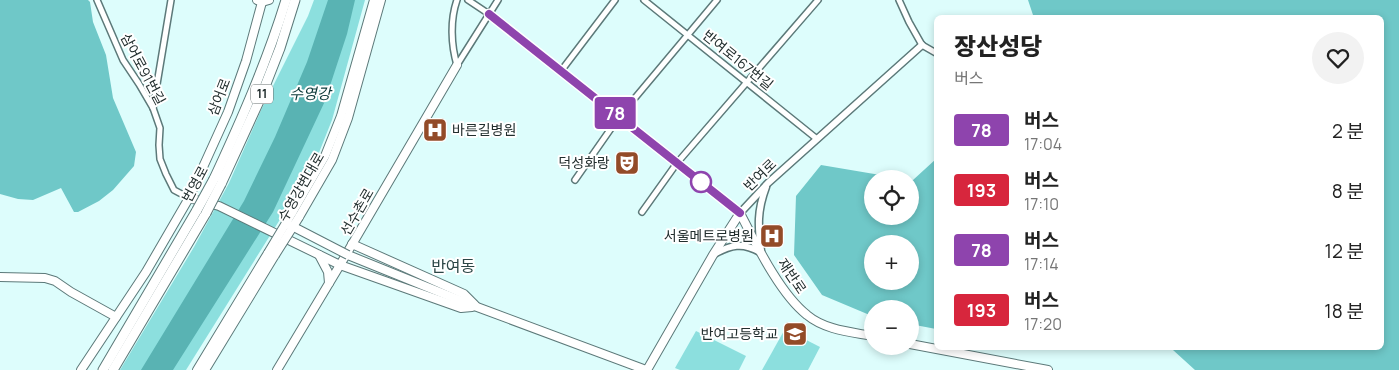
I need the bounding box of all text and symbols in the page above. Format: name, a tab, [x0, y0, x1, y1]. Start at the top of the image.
street label: 반여로167번길	[699, 25, 778, 94]
text: 장산성당	[954, 29, 1042, 62]
street label: 삼어로91번길	[117, 30, 170, 108]
button: heart	[1312, 32, 1364, 84]
text: 버스	[954, 67, 983, 89]
street label: 삼어로	[203, 75, 234, 118]
water label: 수영강	[289, 83, 333, 104]
road number: 11	[251, 85, 273, 104]
line badge: 78	[592, 97, 638, 129]
text: 78	[605, 101, 625, 125]
text: 버스	[1024, 107, 1059, 133]
hospital icon: 바른길병원	[422, 117, 448, 143]
text: 78	[971, 118, 992, 142]
text: 2 분	[1332, 118, 1364, 144]
place label: 바른길병원	[452, 120, 516, 139]
text: 17:04	[1024, 133, 1062, 155]
street label: 수영강변대로	[273, 148, 328, 225]
theatre icon: 덕성화랑	[614, 150, 640, 176]
place label: 덕성화랑	[558, 153, 610, 172]
street label: 반여로	[739, 154, 780, 195]
street label: 번영로	[177, 162, 212, 205]
text: 버스	[1024, 167, 1059, 193]
map controls	[864, 170, 919, 355]
button: locate	[864, 170, 919, 225]
unlabelled marker	[690, 171, 712, 193]
text: 193	[967, 178, 996, 202]
text: 8 분	[1332, 178, 1364, 204]
street label: 선수촌로	[335, 185, 378, 239]
text: 17:10	[1024, 193, 1059, 215]
hospital icon: 서울메트로병원	[759, 223, 785, 249]
place label: 서울메트로병원	[664, 226, 754, 245]
text: 버스	[1024, 227, 1059, 253]
button: +	[864, 235, 919, 290]
text: 78	[971, 238, 992, 262]
text: 12 분	[1324, 238, 1364, 264]
text: 17:14	[1024, 253, 1059, 275]
street label: 재반로	[774, 254, 811, 297]
district label: 반여동	[431, 255, 475, 277]
text: 버스	[1024, 287, 1059, 313]
text: 193	[967, 298, 996, 322]
text: 18 분	[1324, 298, 1364, 324]
button: −	[864, 300, 919, 355]
text: 17:20	[1024, 313, 1062, 335]
school or university icon: 반여고등학교	[782, 321, 808, 347]
place label: 반여고등학교	[701, 324, 778, 343]

